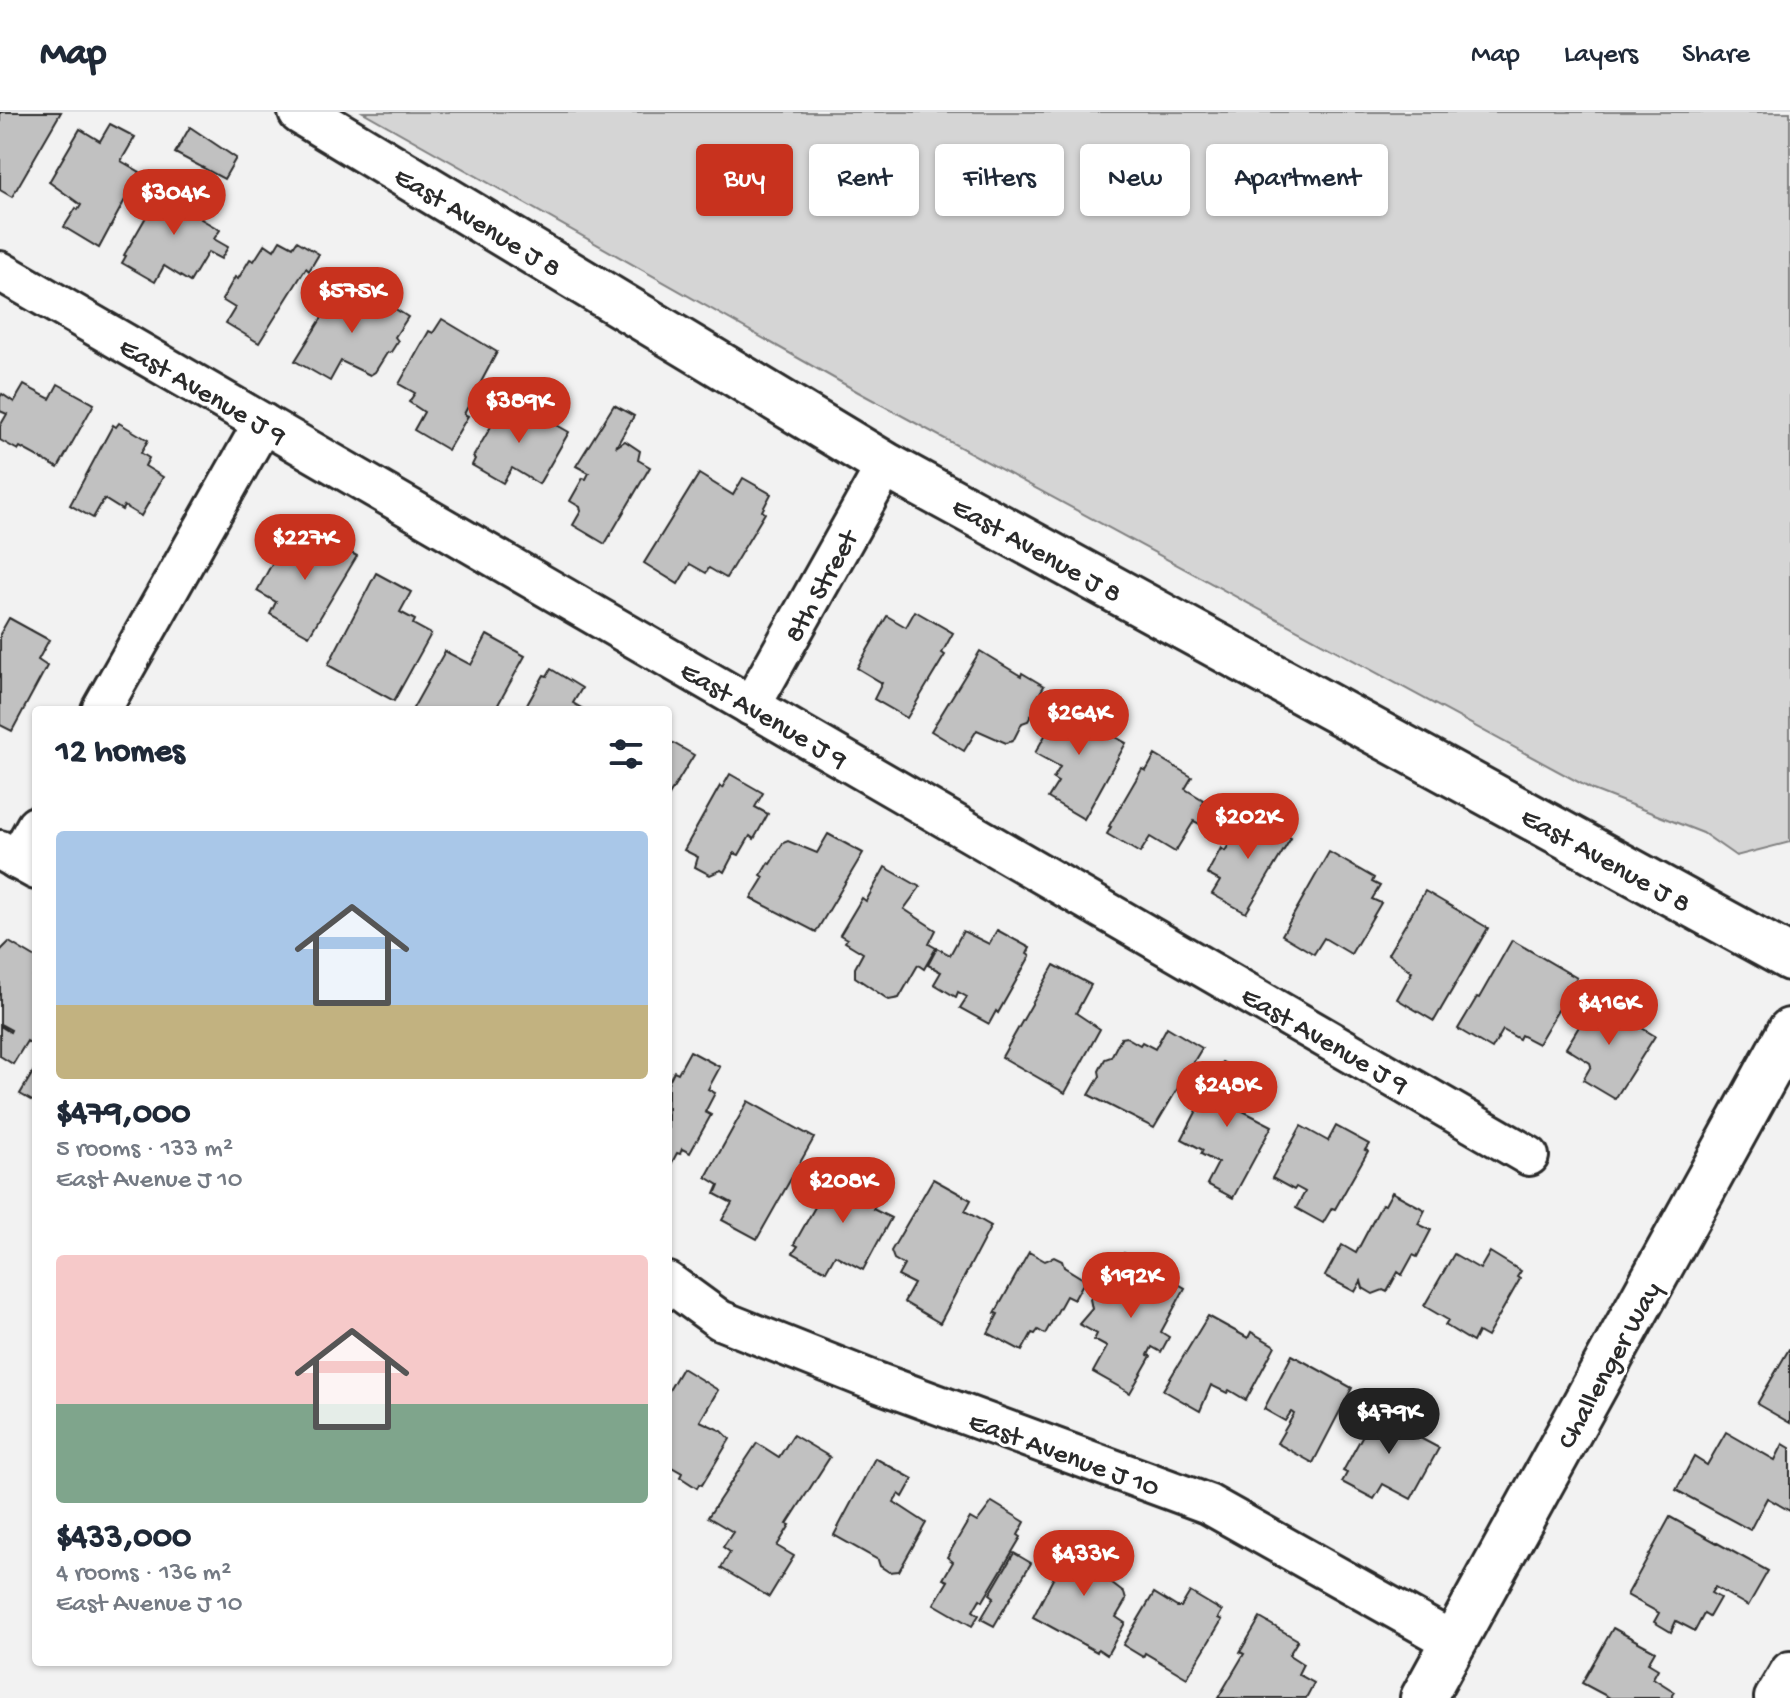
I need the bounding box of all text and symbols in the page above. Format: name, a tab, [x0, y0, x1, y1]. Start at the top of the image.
text: Map	[40, 33, 106, 77]
text: Map	[1471, 39, 1520, 72]
text: Layers	[1564, 39, 1638, 72]
text: Share	[1682, 39, 1750, 72]
chip: Buy	[696, 144, 793, 216]
chip: Rent	[809, 144, 919, 216]
chip: Filters	[935, 144, 1064, 216]
chip: New	[1080, 144, 1190, 216]
chip: Apartment	[1206, 144, 1388, 216]
street label: East Avenue J 8	[387, 161, 566, 287]
pin: $304K	[118, 169, 230, 237]
text: $304K	[141, 179, 207, 210]
pin: $575K	[296, 267, 408, 335]
text: $575K	[319, 277, 385, 308]
street label: East Avenue J 9	[112, 332, 291, 454]
pin: $389K	[463, 377, 575, 445]
text: $389K	[486, 387, 552, 418]
street label: East Avenue J 8	[945, 492, 1126, 612]
pin: $227K	[249, 514, 361, 582]
street label: 8th Street	[779, 523, 868, 649]
text: $227K	[272, 524, 338, 555]
street label: East Avenue J 9	[673, 656, 852, 778]
pin: $264K	[1023, 689, 1135, 757]
text: $264K	[1047, 699, 1111, 730]
icon: filters	[604, 732, 648, 776]
text: 12 homes	[56, 734, 185, 774]
pin: $202K	[1192, 793, 1304, 861]
street label: East Avenue J 8	[1514, 802, 1695, 922]
text: $202K	[1215, 803, 1281, 834]
icon: home	[280, 883, 424, 1027]
pin: $416K	[1553, 979, 1665, 1047]
street label: East Avenue J 9	[1234, 981, 1413, 1103]
text: $416K	[1578, 989, 1640, 1020]
pin: $248K	[1171, 1061, 1283, 1129]
text: $248K	[1194, 1071, 1260, 1102]
text: $479,000	[56, 1095, 191, 1135]
text: 5 rooms · 133 m²	[56, 1135, 233, 1166]
pin: $208K	[787, 1157, 899, 1225]
text: East Avenue J 10	[56, 1166, 243, 1197]
text: $208K	[809, 1167, 877, 1198]
pin: $192K	[1075, 1252, 1187, 1320]
text: $192K	[1100, 1262, 1162, 1293]
street label: Challenger Way	[1551, 1277, 1671, 1455]
icon: home	[280, 1307, 424, 1451]
pin: $479K	[1333, 1388, 1445, 1456]
text: $479K	[1357, 1398, 1421, 1429]
street label: East Avenue J 10	[963, 1406, 1164, 1506]
text: $433,000	[56, 1519, 191, 1559]
pin: $433K	[1028, 1530, 1140, 1598]
text: $433K	[1051, 1540, 1117, 1571]
text: 4 rooms · 136 m²	[56, 1559, 231, 1590]
text: East Avenue J 10	[56, 1590, 243, 1621]

